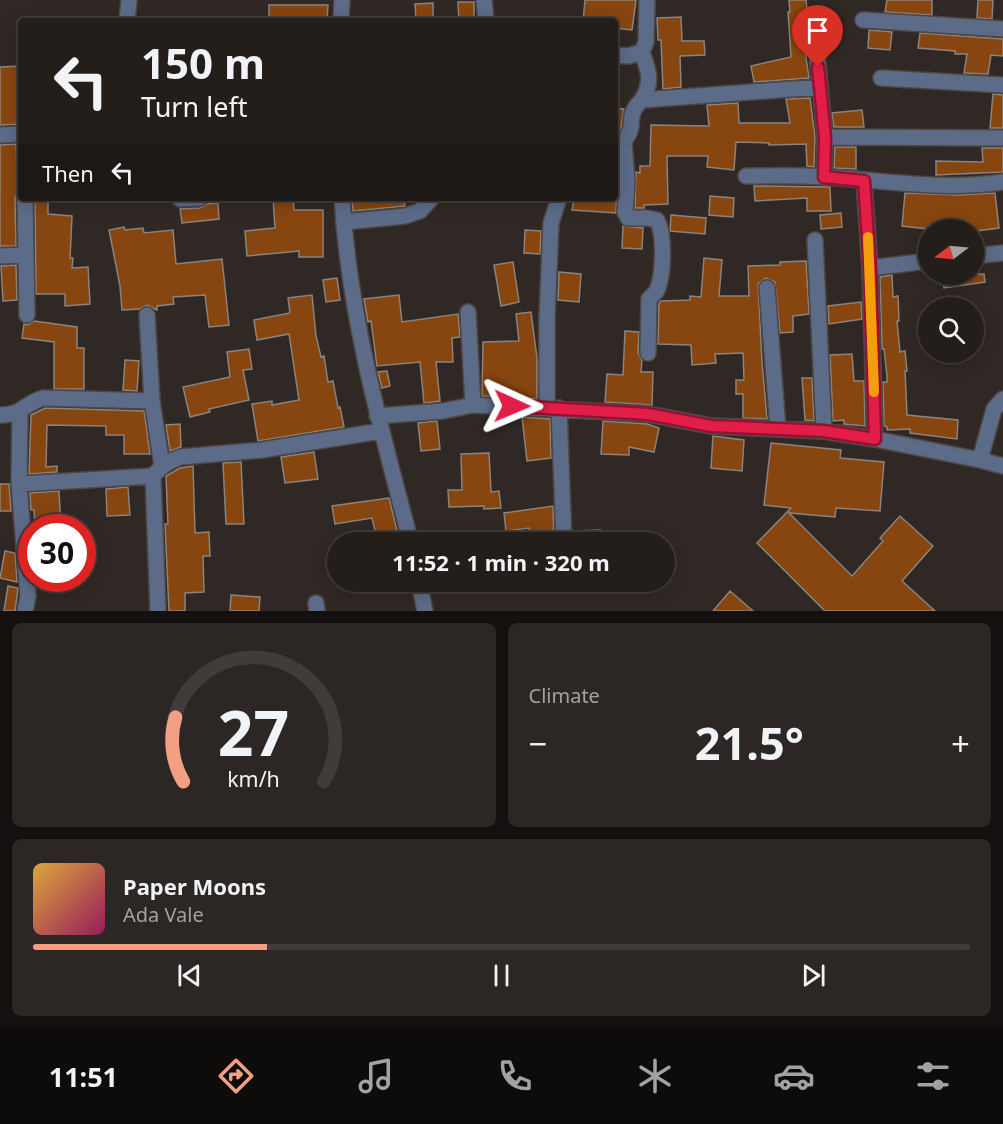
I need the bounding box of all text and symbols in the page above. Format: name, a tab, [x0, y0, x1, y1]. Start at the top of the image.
pin	[792, 5, 843, 67]
icon: arrive	[801, 14, 834, 47]
text: 150 m	[141, 34, 265, 91]
icon: left	[42, 42, 120, 120]
text: Turn left	[141, 88, 247, 125]
icon: left	[106, 156, 139, 189]
text: Then	[42, 158, 94, 188]
north arrow	[918, 219, 984, 285]
map controls	[918, 219, 984, 363]
button: search	[918, 297, 984, 363]
position arrow	[480, 374, 544, 438]
speed limit sign: 30	[18, 514, 96, 592]
text: 11:52 · 1 min · 320 m	[392, 547, 610, 577]
text: Climate	[529, 682, 600, 709]
text: 27	[218, 689, 289, 774]
text: 21.5°	[695, 712, 804, 773]
text: −	[529, 721, 547, 766]
text: +	[951, 721, 970, 766]
text: km/h	[227, 764, 280, 793]
text: Paper Moons	[123, 871, 266, 901]
text: Ada Vale	[123, 901, 204, 928]
icon: previous	[173, 959, 206, 992]
icon: pause	[485, 959, 518, 992]
icon: next	[797, 959, 830, 992]
icon: directions	[215, 1055, 257, 1097]
icon: music	[355, 1055, 397, 1097]
icon: phone	[494, 1055, 536, 1097]
icon: climate	[634, 1055, 676, 1097]
icon: car	[773, 1055, 815, 1097]
icon: filters	[912, 1055, 954, 1097]
text: 11:51	[49, 1058, 118, 1095]

